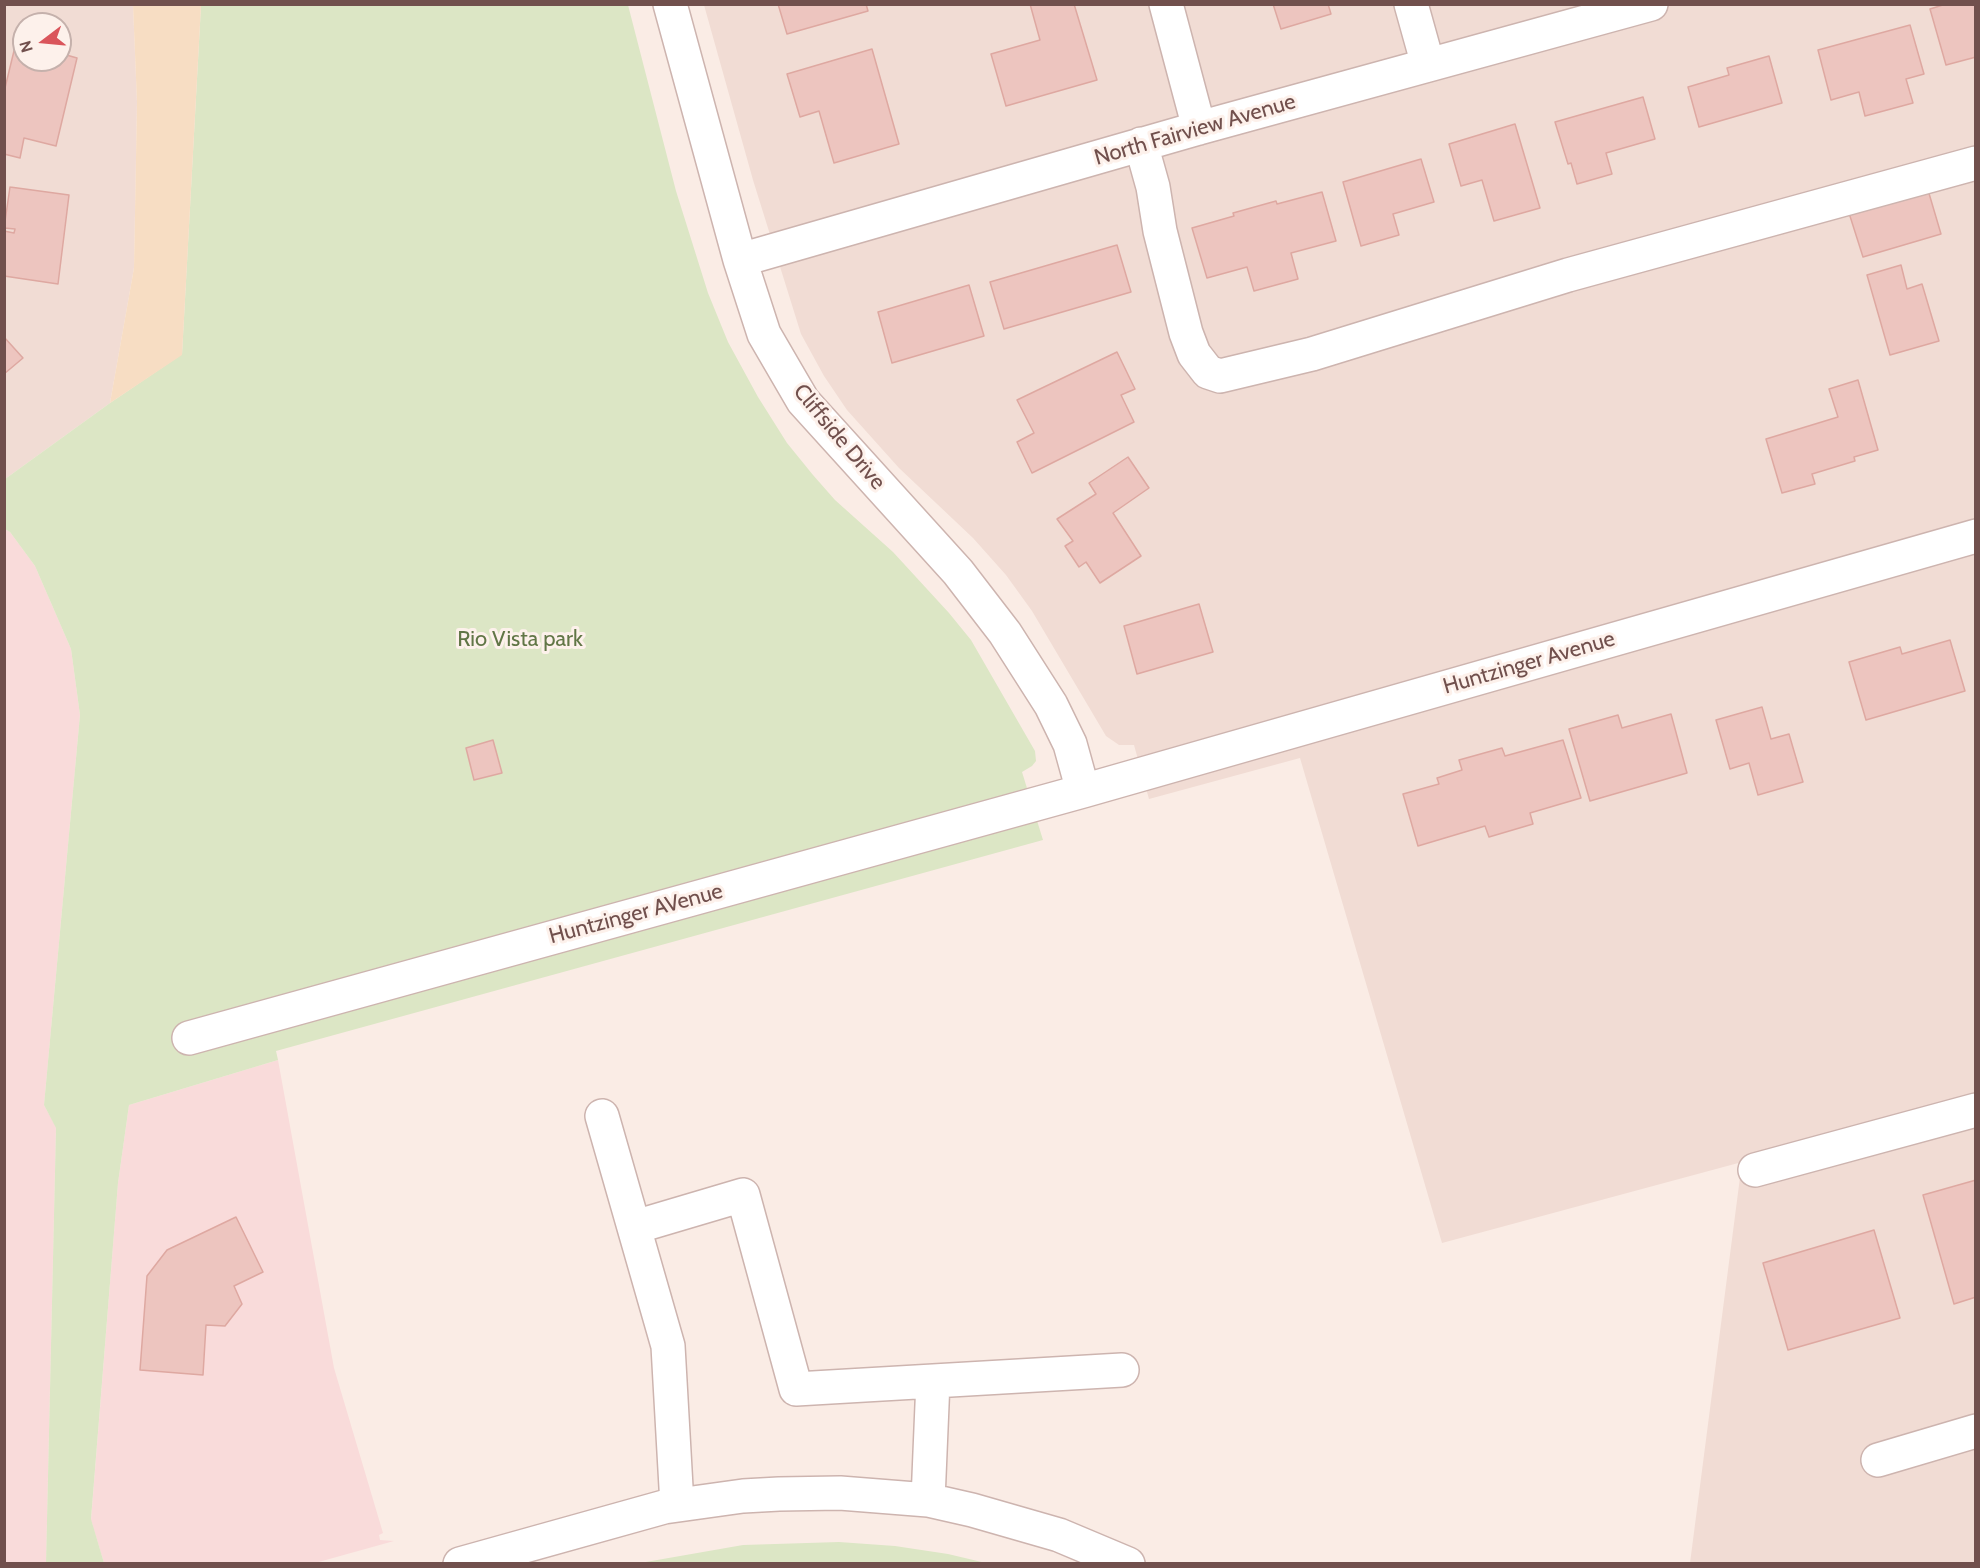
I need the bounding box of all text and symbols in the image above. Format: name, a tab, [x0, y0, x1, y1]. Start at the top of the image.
north arrow	[12, 12, 72, 72]
text: N	[15, 38, 37, 55]
street label: North Fairview Avenue	[1091, 89, 1299, 171]
street label: Cliffside Drive	[787, 379, 891, 495]
street label: Huntzinger Avenue	[1440, 626, 1618, 700]
park label: Rio Vista park	[457, 627, 583, 653]
street label: Huntzinger AVenue	[546, 878, 726, 950]

